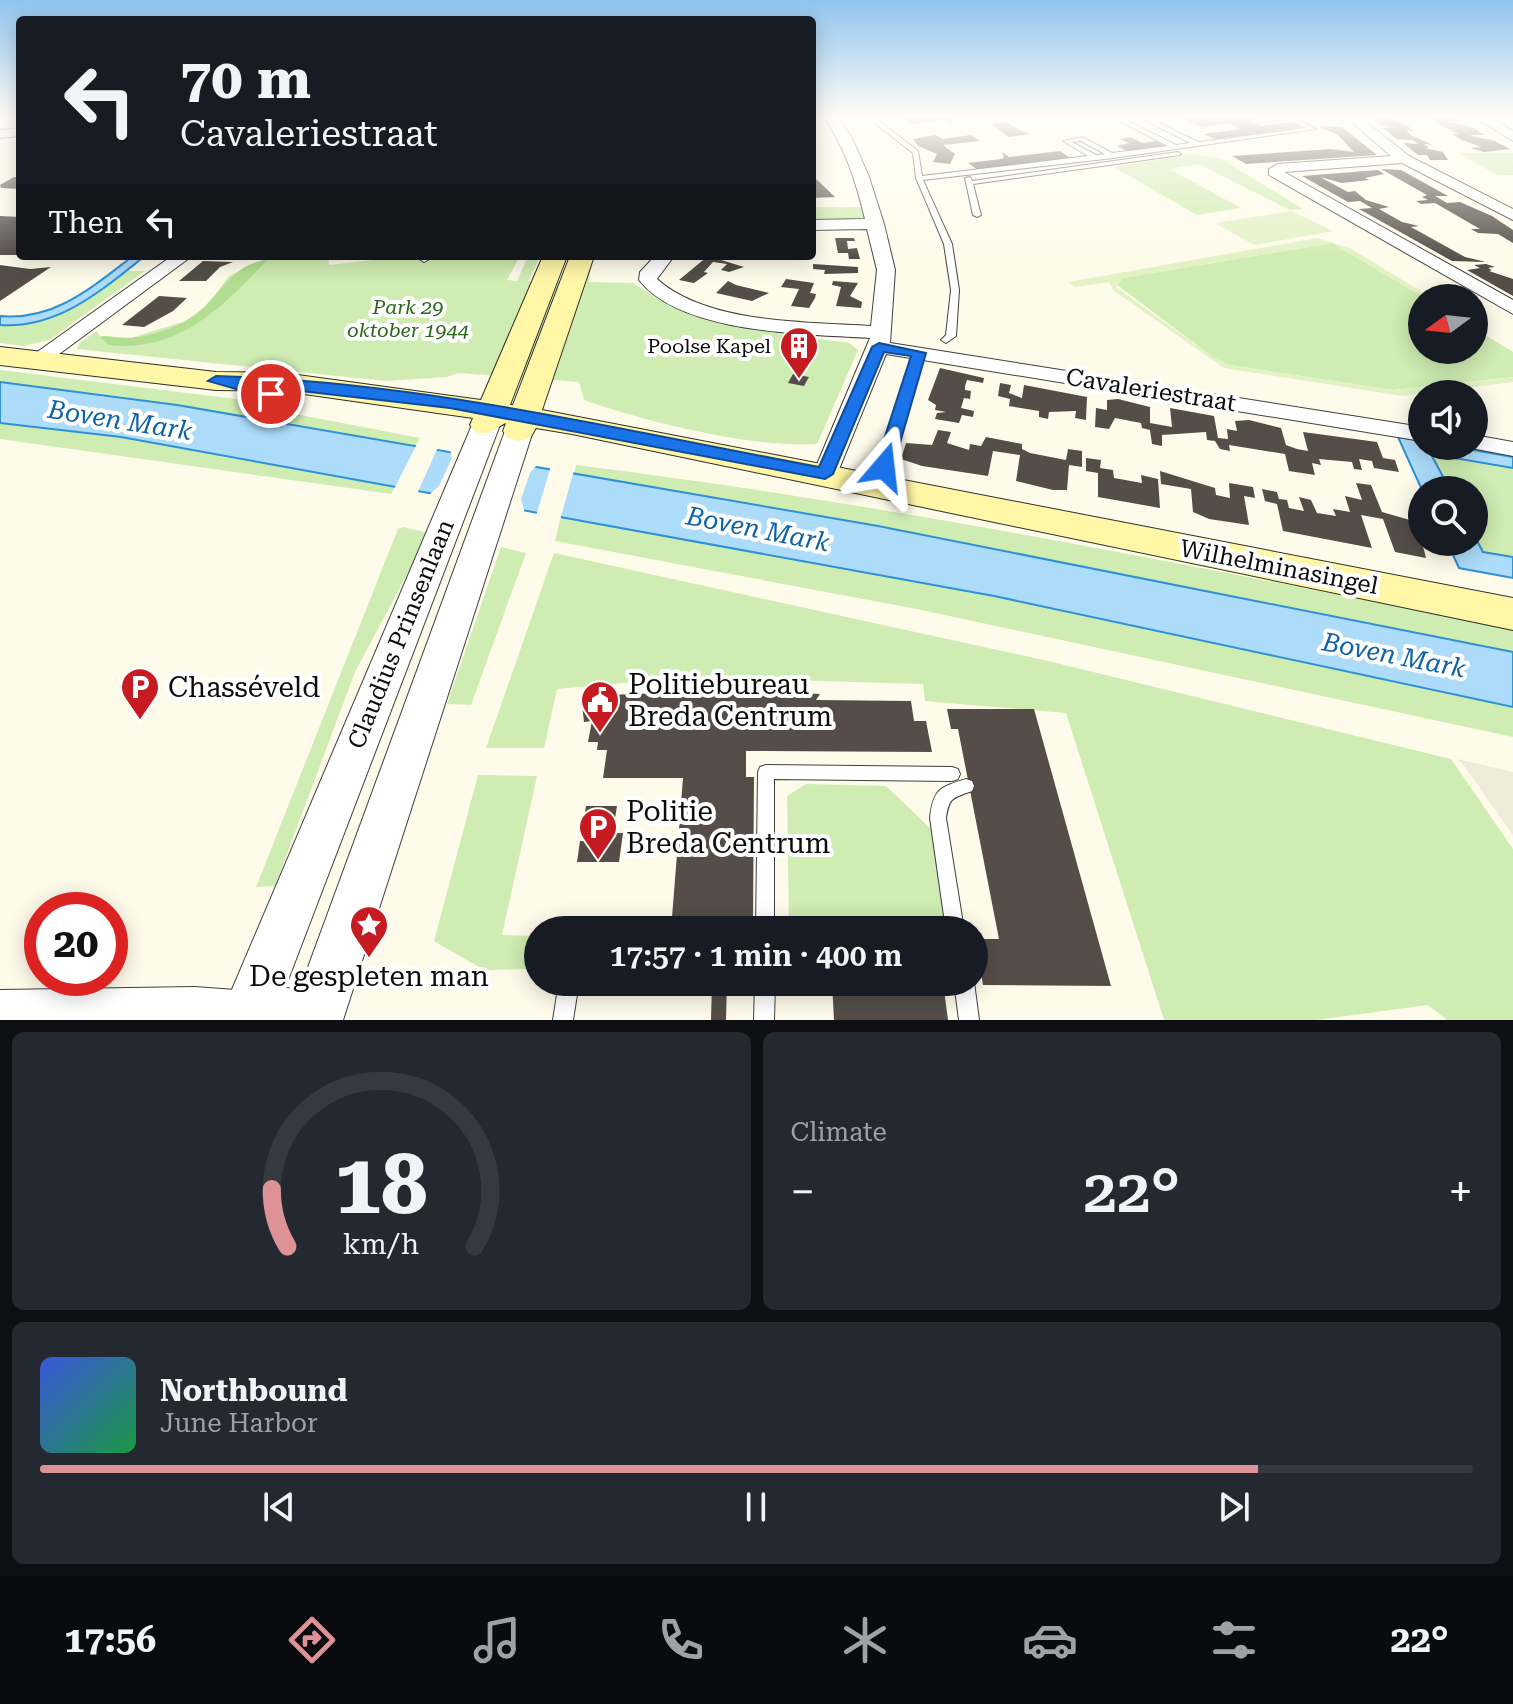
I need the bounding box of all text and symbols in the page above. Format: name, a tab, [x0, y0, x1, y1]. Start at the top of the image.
text: 70 m	[180, 46, 311, 112]
icon: left	[48, 48, 152, 152]
text: Cavaleriestraat	[180, 113, 438, 155]
icon: left	[139, 200, 183, 244]
text: Then	[48, 205, 123, 240]
north arrow	[1408, 284, 1488, 364]
map controls	[1408, 284, 1488, 556]
park label: Park 29 oktober 1944	[347, 295, 469, 342]
building icon: Poolse Kapel	[778, 325, 820, 380]
place label: Poolse Kapel	[647, 334, 771, 358]
pin	[237, 360, 305, 428]
street label: Cavaleriestraat	[1064, 363, 1238, 417]
icon: arrive	[249, 372, 293, 416]
button: sound	[1408, 380, 1488, 460]
water label: Boven Mark	[45, 394, 195, 446]
position arrow	[842, 425, 926, 509]
button: search	[1408, 476, 1488, 556]
water label: Boven Mark	[683, 500, 833, 558]
street label: Claudius Prinsenlaan	[342, 515, 460, 753]
street label: Wilhelminasingel	[1178, 534, 1380, 600]
water label: Boven Mark	[1319, 626, 1469, 684]
parking icon: Chasséveld	[119, 666, 161, 721]
place label: Politiebureau Breda Centrum	[628, 668, 832, 733]
place label: Chasséveld	[168, 671, 320, 704]
public building icon: Politiebureau Breda Centrum	[579, 679, 621, 734]
place label: Politie Breda Centrum	[626, 795, 830, 860]
parking icon: Politie Breda Centrum	[577, 806, 619, 861]
speed limit sign: 20	[24, 892, 128, 996]
place icon: De gespleten man	[348, 904, 390, 959]
text: 17:57 · 1 min · 400 m	[610, 938, 902, 973]
place label: De gespleten man	[249, 960, 489, 993]
text: Climate	[791, 1117, 887, 1147]
text: 18	[335, 1136, 428, 1233]
text: 22°	[1083, 1156, 1180, 1227]
text: −	[791, 1166, 815, 1218]
text: +	[1448, 1166, 1473, 1218]
text: km/h	[343, 1227, 420, 1261]
text: Northbound	[160, 1373, 348, 1408]
text: June Harbor	[160, 1408, 318, 1438]
icon: previous	[257, 1485, 301, 1529]
icon: pause	[734, 1485, 778, 1529]
icon: next	[1212, 1485, 1256, 1529]
icon: directions	[284, 1612, 340, 1668]
icon: music	[469, 1612, 525, 1668]
icon: phone	[653, 1612, 709, 1668]
icon: climate	[837, 1612, 893, 1668]
icon: car	[1022, 1612, 1078, 1668]
icon: filters	[1206, 1612, 1262, 1668]
text: 17:56	[64, 1619, 156, 1661]
text: 22°	[1391, 1619, 1449, 1661]

